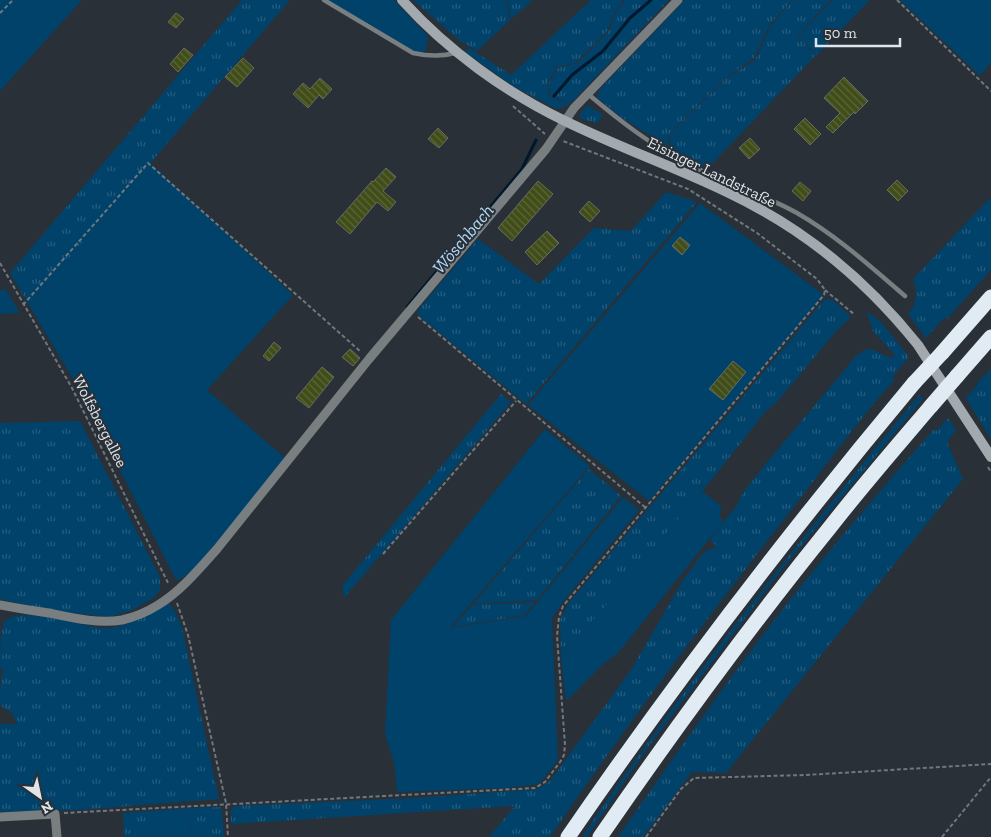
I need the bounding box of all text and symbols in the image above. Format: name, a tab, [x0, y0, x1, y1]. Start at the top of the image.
scale bar	[816, 15, 900, 47]
text: 50 m	[824, 24, 857, 42]
street label: Eisinger Landstraße	[645, 133, 779, 211]
water label: Wöschbach	[428, 200, 498, 278]
street label: Wolfsbergallee	[68, 371, 132, 471]
north arrow	[15, 772, 65, 822]
text: N	[37, 797, 56, 818]

